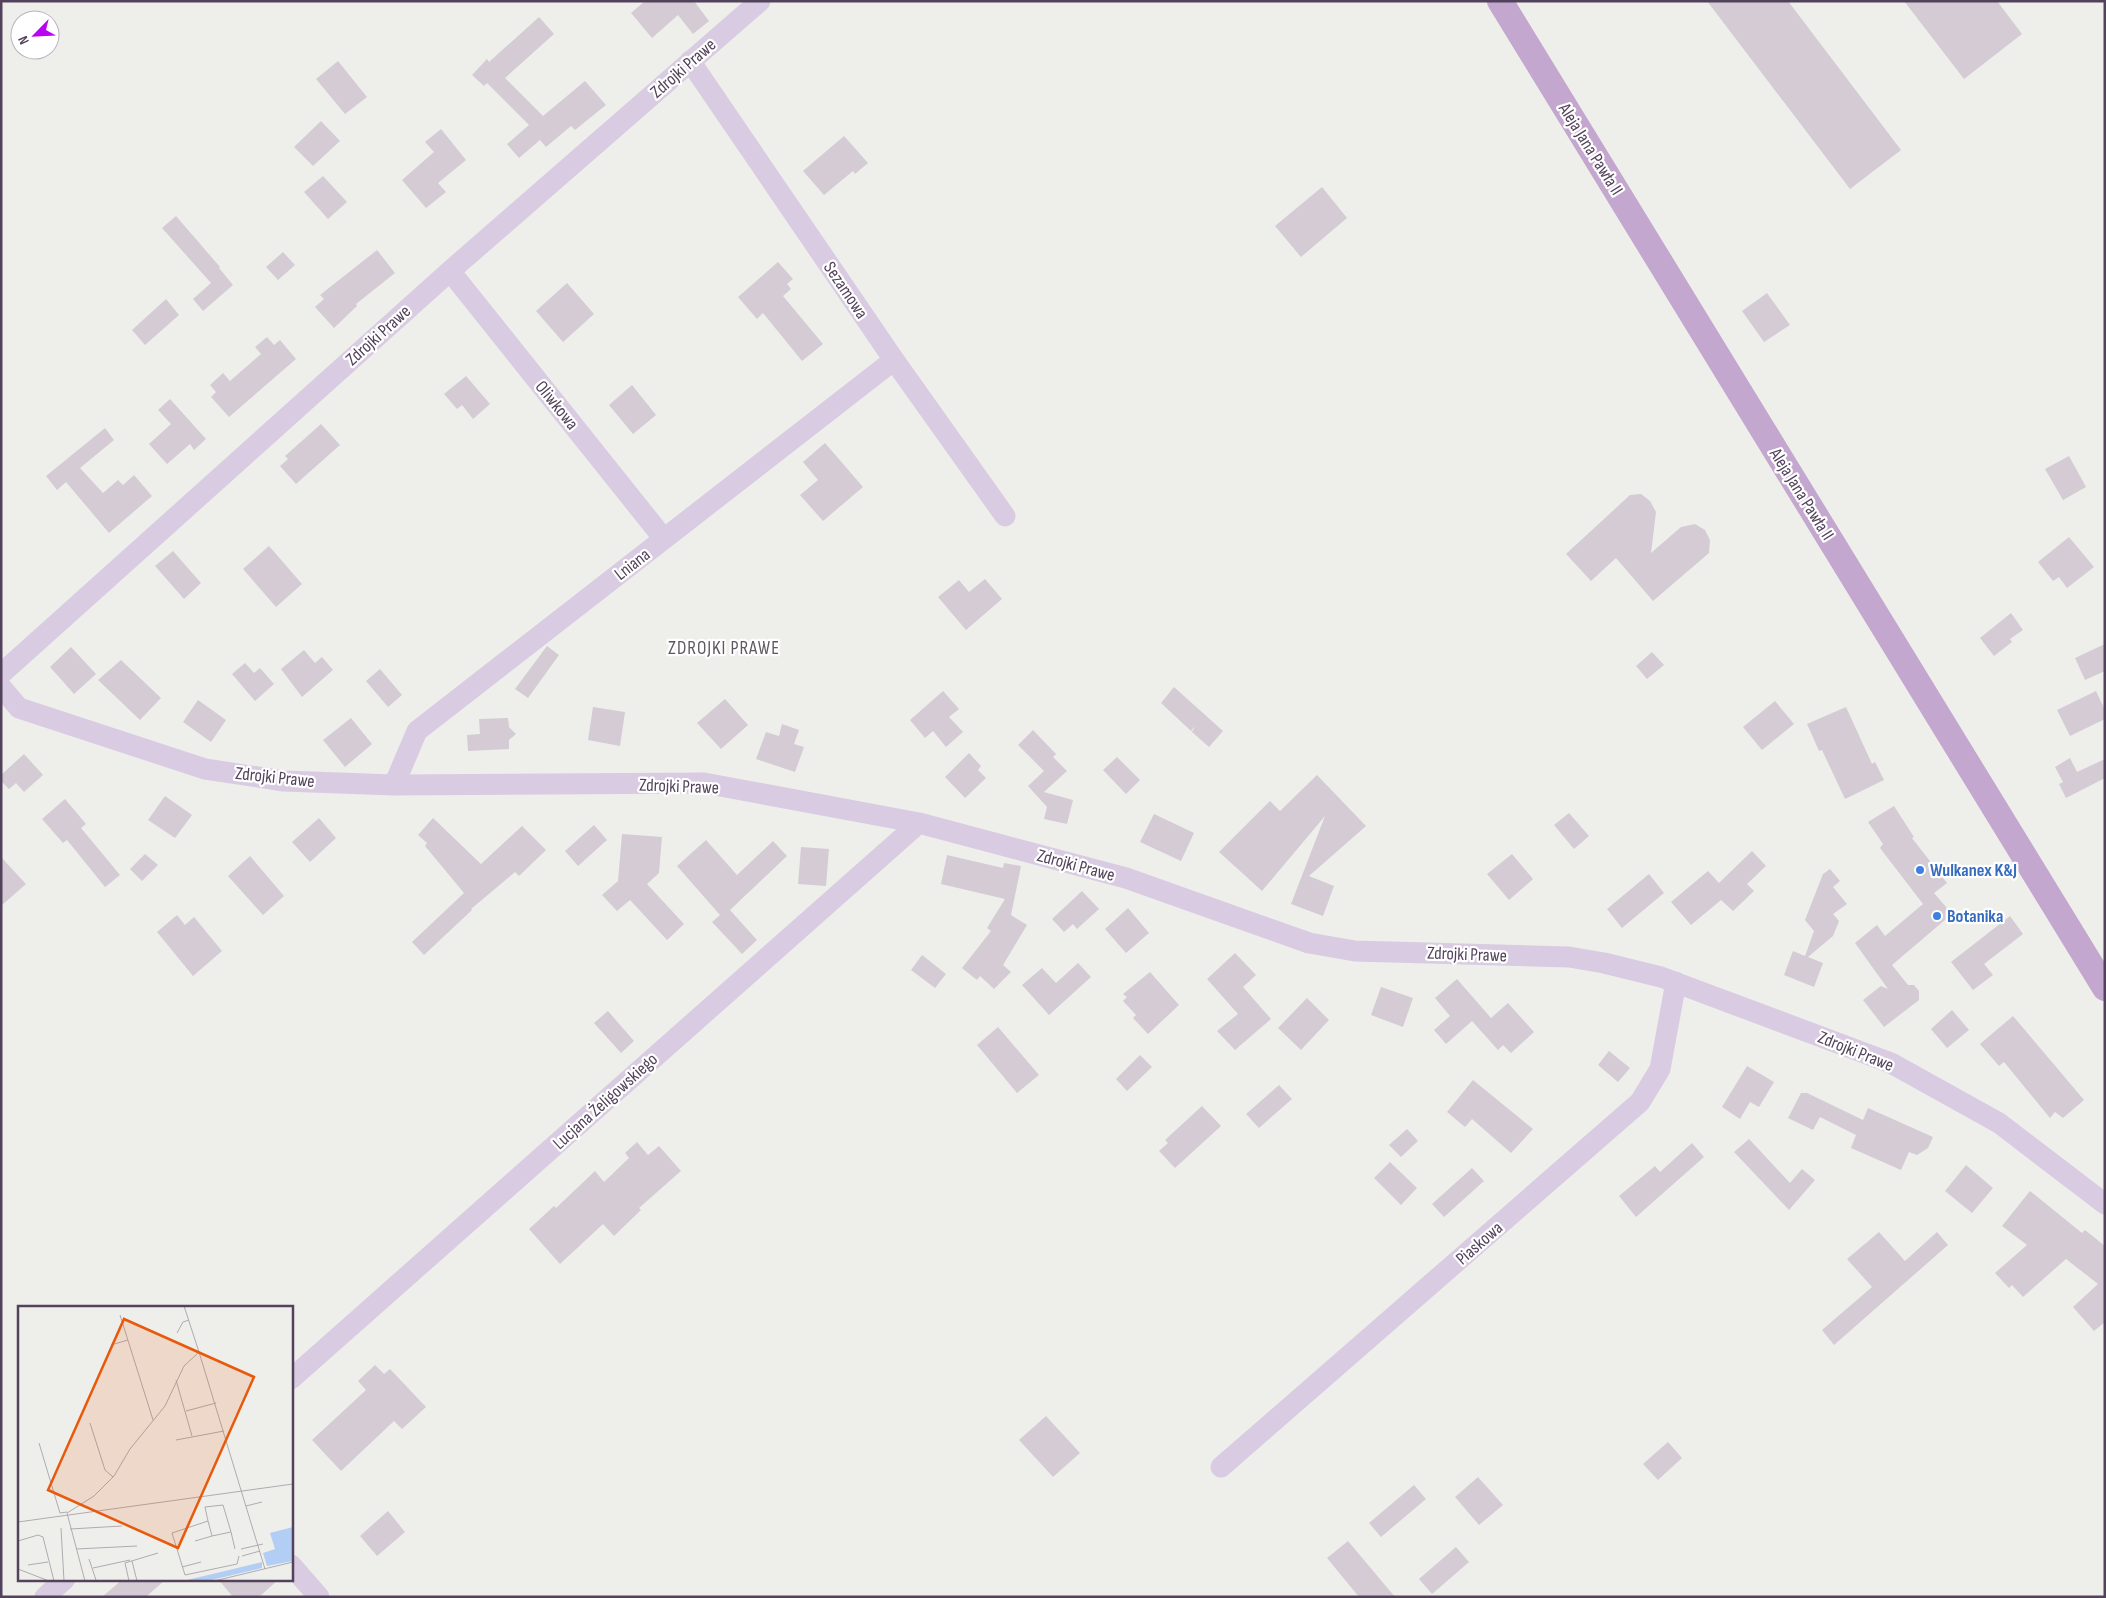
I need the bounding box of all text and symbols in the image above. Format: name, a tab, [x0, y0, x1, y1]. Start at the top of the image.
north arrow	[10, 10, 60, 60]
text: N	[14, 33, 33, 47]
street label: Zdrojki Prawe	[646, 34, 720, 102]
street label: Aleja Jana Pawła II	[1553, 99, 1627, 199]
street label: Sezamowa	[819, 258, 872, 323]
street label: Zdrojki Prawe	[342, 301, 415, 370]
street label: Oliwkowa	[531, 377, 583, 434]
street label: Aleja Jana Pawła II	[1764, 444, 1838, 544]
street label: Lniana	[610, 544, 654, 585]
district label: ZDROJKI PRAWE	[668, 637, 780, 660]
street label: Zdrojki Prawe	[234, 763, 316, 792]
street label: Zdrojki Prawe	[639, 775, 719, 798]
street label: Zdrojki Prawe	[1035, 845, 1117, 886]
place label: Wulkanex K&J	[1930, 860, 2017, 881]
marker: Wulkanex K&J	[1914, 864, 1926, 876]
place label: Botanika	[1947, 906, 2003, 927]
marker: Botanika	[1931, 910, 1943, 922]
street label: Zdrojki Prawe	[1427, 943, 1507, 966]
street label: Zdrojki Prawe	[1815, 1027, 1897, 1076]
street label: Lucjana Żeligowskiego	[549, 1049, 662, 1154]
street label: Piaskowa	[1452, 1217, 1507, 1269]
inset map	[18, 1306, 292, 1580]

